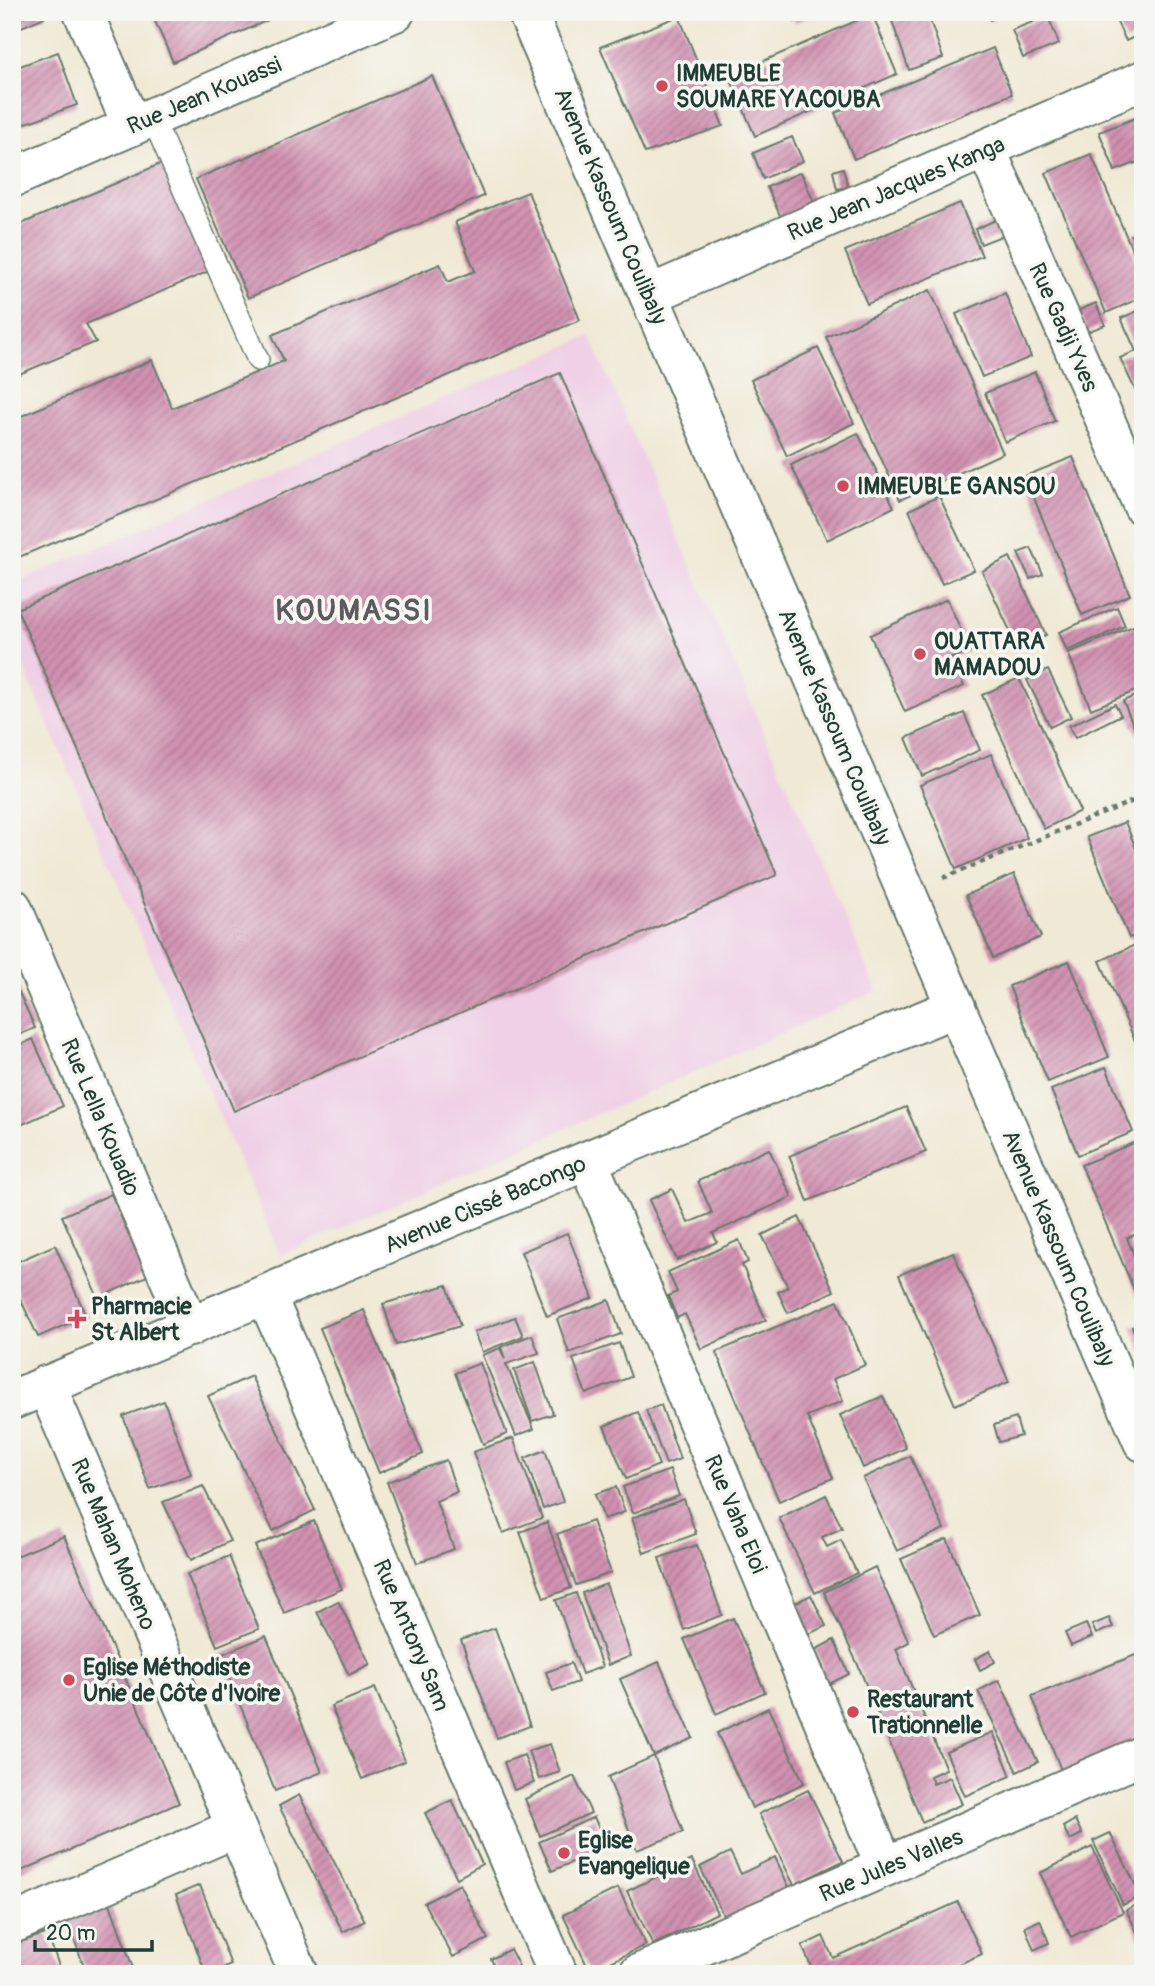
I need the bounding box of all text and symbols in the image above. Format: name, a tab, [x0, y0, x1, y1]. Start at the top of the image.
street label: Rue Jean Kouassi	[123, 50, 286, 141]
place label: IMMEUBLE SOUMARE YACOUBA	[676, 59, 880, 114]
marker: IMMEUBLE SOUMARE YACOUBA	[654, 78, 670, 94]
street label: Avenue Kassoum Coulibaly	[547, 83, 674, 329]
street label: Rue Jean Jacques Kanga	[783, 130, 1009, 247]
street label: Rue Gadji Yves	[1022, 258, 1105, 396]
place label: IMMEUBLE GANSOU	[857, 472, 1056, 501]
marker: IMMEUBLE GANSOU	[835, 478, 851, 494]
district label: KOUMASSI	[275, 592, 433, 629]
street label: Avenue Kassoum Coulibaly	[771, 604, 898, 850]
place label: OUATTARA MAMADOU	[934, 627, 1045, 682]
marker: OUATTARA MAMADOU	[912, 646, 928, 662]
street label: Rue Lella Kouadio	[54, 1034, 147, 1200]
street label: Avenue Kassoum Coulibaly	[995, 1125, 1122, 1371]
street label: Avenue Cissé Bacongo	[380, 1149, 590, 1260]
place label: Pharmacie St Albert	[91, 1292, 192, 1347]
marker: Pharmacie St Albert	[69, 1311, 85, 1327]
street label: Rue Vaha Eloi	[698, 1451, 774, 1578]
street label: Rue Mahan Moheno	[64, 1454, 163, 1634]
street label: Rue Antony Sam	[366, 1555, 457, 1716]
place label: Eglise Méthodiste Unie de Côte d'Ivoire	[83, 1653, 281, 1708]
marker: Eglise Méthodiste Unie de Côte d'Ivoire	[61, 1672, 77, 1688]
place label: Restaurant Trationnelle	[866, 1685, 983, 1740]
marker: Restaurant Trationnelle	[845, 1704, 861, 1720]
street label: Rue Jules Valles	[815, 1822, 967, 1909]
place label: Eglise Evangelique	[578, 1826, 690, 1881]
marker: Eglise Evangelique	[556, 1845, 572, 1861]
scale bar	[35, 1909, 152, 1953]
text: 20 m	[46, 1920, 95, 1947]

